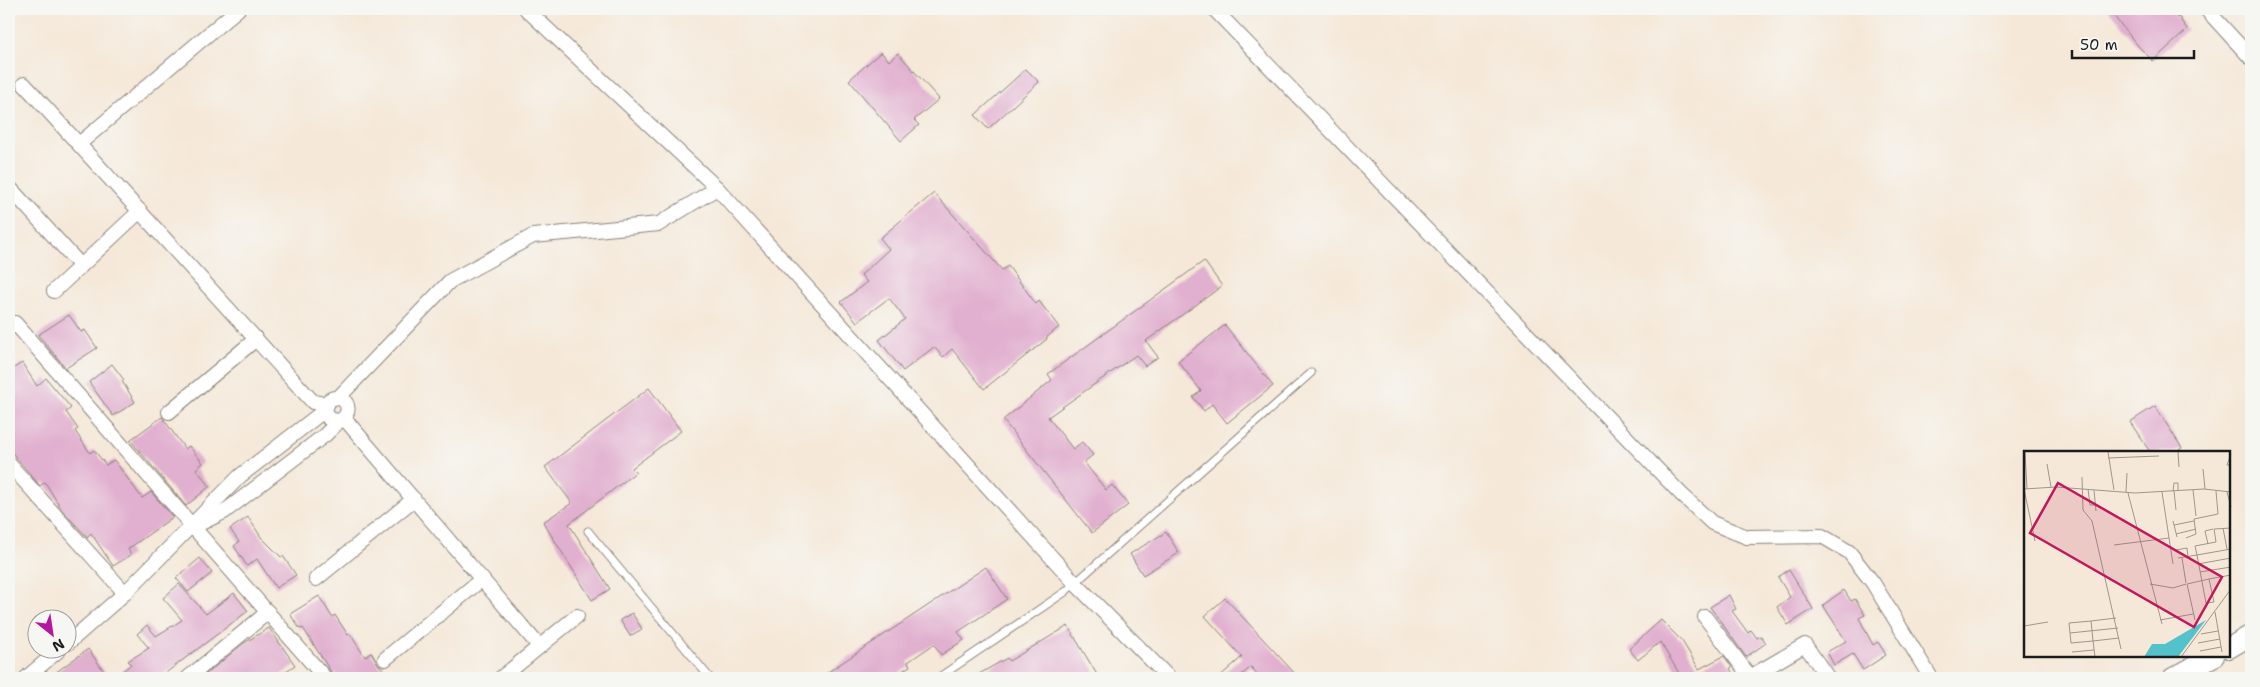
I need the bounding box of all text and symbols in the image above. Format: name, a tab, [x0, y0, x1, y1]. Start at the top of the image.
scale bar	[2072, 28, 2195, 60]
text: 50 m	[2080, 35, 2118, 55]
inset map	[2024, 451, 2230, 657]
north arrow	[28, 610, 78, 660]
text: N	[49, 635, 68, 656]

